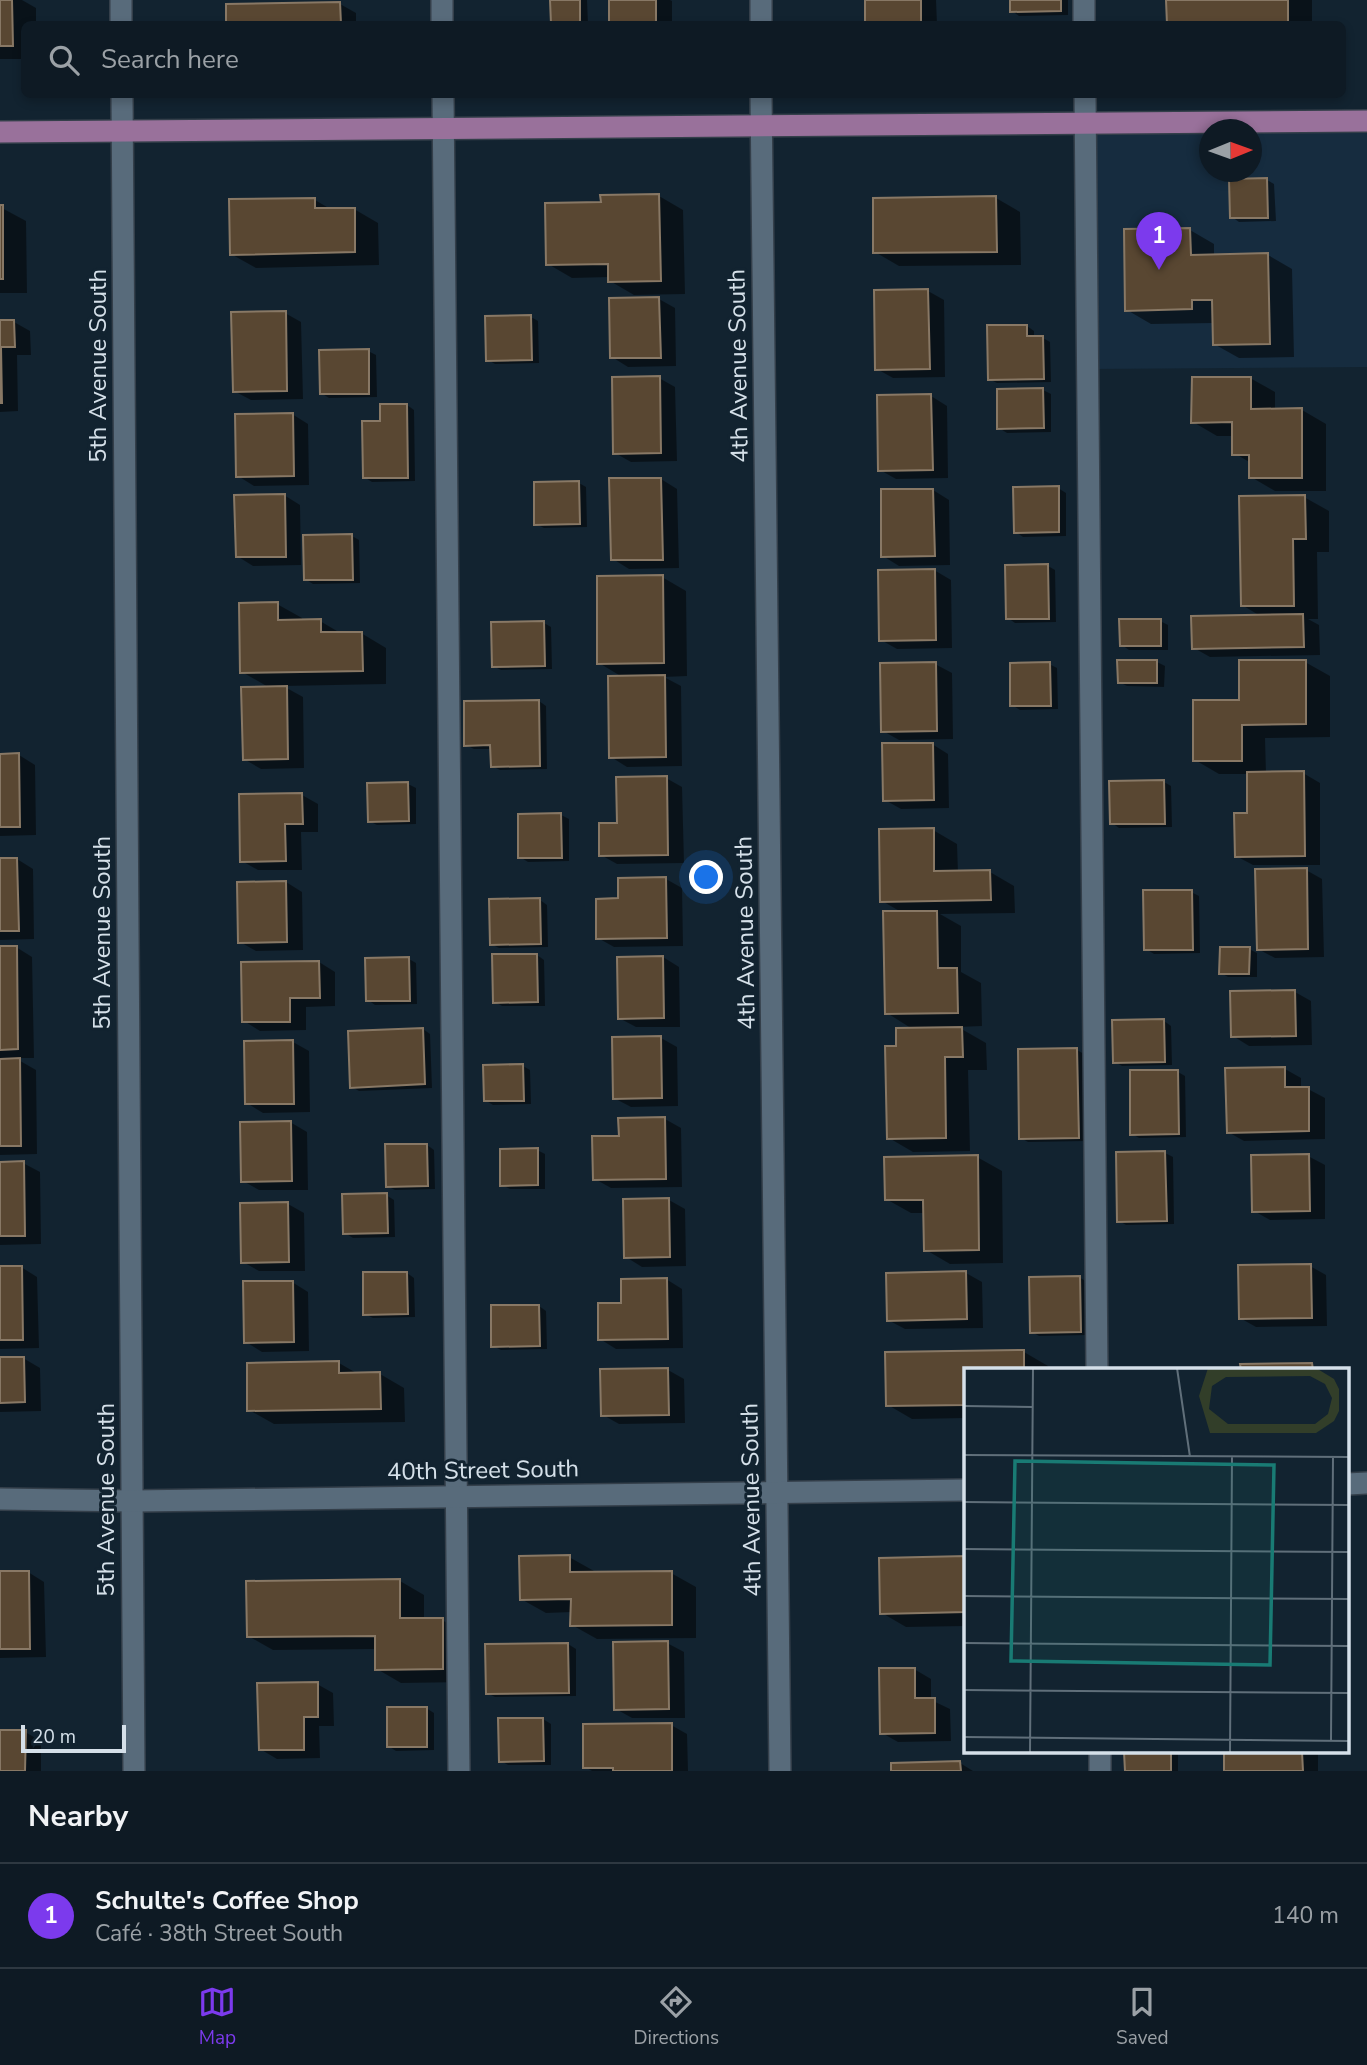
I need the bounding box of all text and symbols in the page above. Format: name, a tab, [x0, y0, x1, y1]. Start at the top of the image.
search box	[21, 21, 1346, 98]
icon: search	[45, 41, 83, 79]
text: Search here	[101, 42, 239, 77]
north arrow	[1199, 119, 1262, 182]
pin: 1	[1136, 212, 1182, 270]
street label: 5th Avenue South	[82, 269, 114, 463]
street label: 4th Avenue South	[720, 269, 756, 463]
street label: 5th Avenue South	[86, 836, 118, 1030]
street label: 4th Avenue South	[727, 836, 763, 1030]
your location	[689, 860, 723, 894]
inset map	[964, 1368, 1350, 1754]
street label: 5th Avenue South	[90, 1403, 122, 1597]
street label: 4th Avenue South	[733, 1403, 769, 1597]
street label: 40th Street South	[387, 1452, 579, 1488]
scale bar	[21, 1722, 126, 1754]
text: 20 m	[32, 1724, 76, 1750]
text: Nearby	[28, 1796, 128, 1837]
text: Schulte's Coffee Shop	[95, 1883, 359, 1918]
text: 1	[44, 1900, 58, 1931]
text: 140 m	[1272, 1900, 1339, 1931]
text: Café · 38th Street South	[95, 1918, 343, 1949]
tab: Map	[198, 1983, 236, 2051]
tab: Directions	[633, 1983, 719, 2051]
tab: Saved	[1116, 1983, 1169, 2051]

